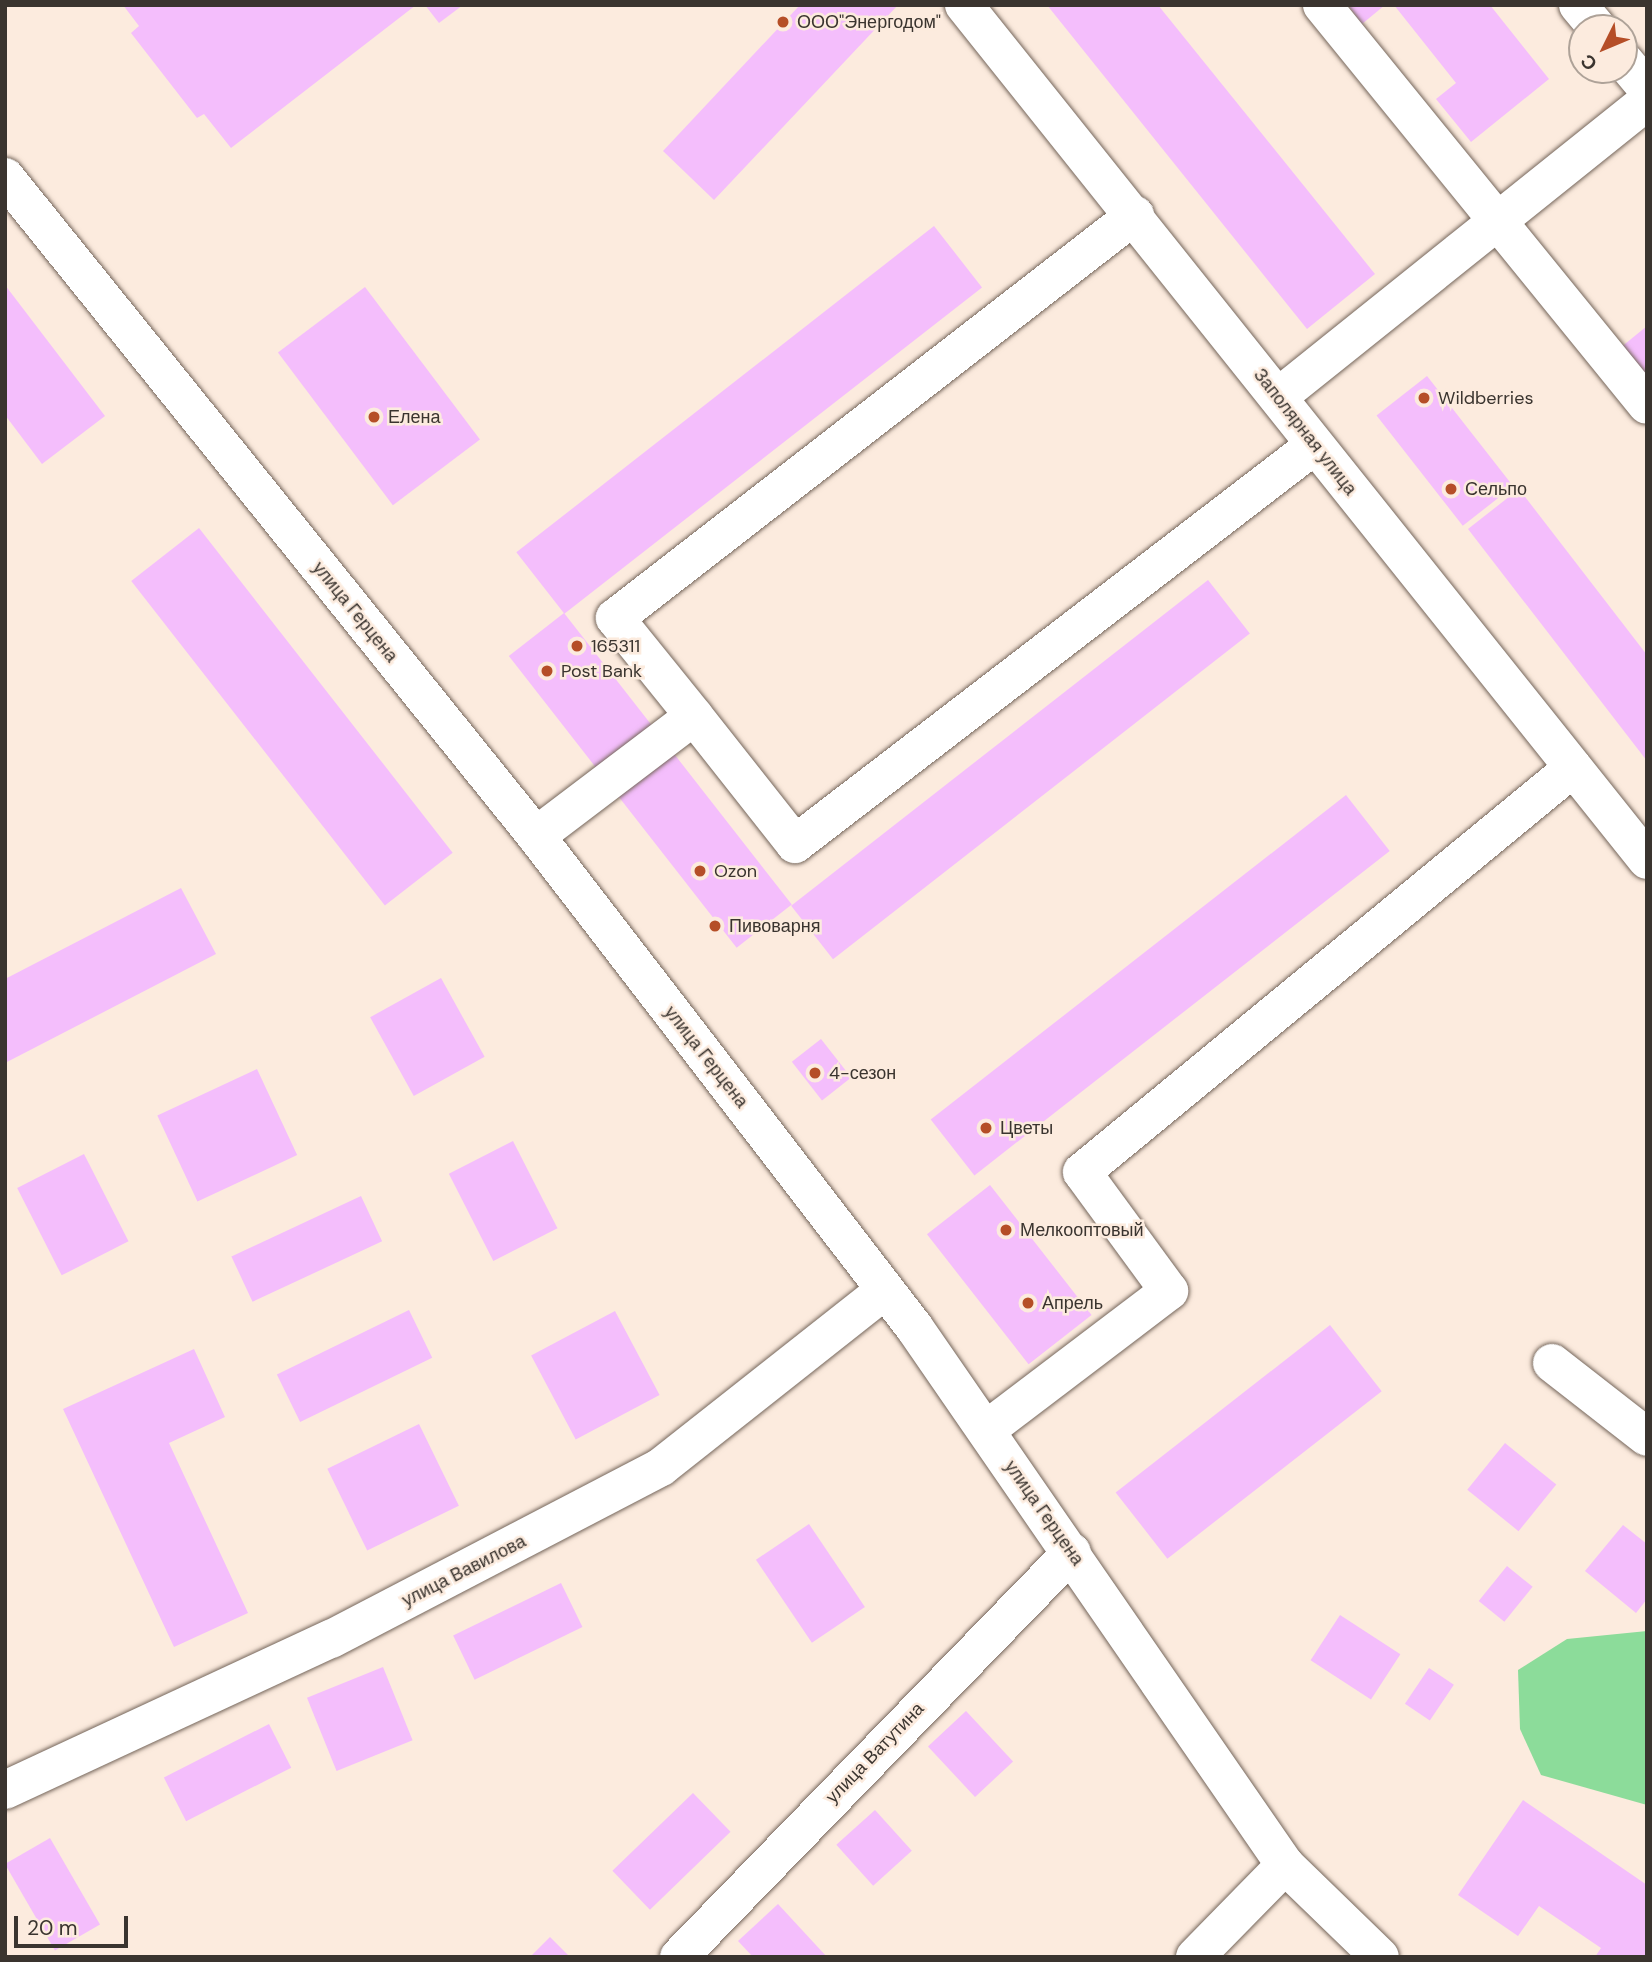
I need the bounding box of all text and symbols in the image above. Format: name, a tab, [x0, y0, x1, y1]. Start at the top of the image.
place label: ООО"Энергодом"	[797, 11, 941, 33]
marker: ООО"Энергодом"	[775, 14, 791, 30]
north arrow	[1568, 14, 1638, 84]
text: С	[1575, 49, 1603, 76]
street label: Заполярная улица	[1249, 364, 1361, 500]
place label: Wildberries	[1438, 387, 1533, 409]
marker: Wildberries	[1416, 390, 1432, 406]
place label: Елена	[388, 406, 440, 428]
marker: Елена	[366, 409, 382, 425]
place label: Сельпо	[1465, 478, 1527, 500]
marker: Сельпо	[1443, 481, 1459, 497]
street label: улица Герцена	[308, 557, 402, 667]
place label: 165311	[591, 635, 640, 657]
marker: 165311	[569, 638, 585, 654]
place label: Post Bank	[561, 660, 642, 682]
marker: Post Bank	[539, 663, 555, 679]
place label: Ozon	[714, 860, 757, 882]
marker: Ozon	[692, 863, 708, 879]
place label: Пивоварня	[729, 915, 820, 937]
marker: Пивоварня	[707, 918, 723, 934]
street label: улица Герцена	[660, 1002, 752, 1112]
place label: 4-сезон	[829, 1062, 896, 1084]
marker: 4-сезон	[807, 1065, 823, 1081]
place label: Цветы	[1000, 1117, 1053, 1139]
marker: Цветы	[978, 1120, 994, 1136]
place label: Мелкооптовый	[1020, 1219, 1144, 1241]
marker: Мелкооптовый	[998, 1222, 1014, 1238]
place label: Апрель	[1042, 1292, 1103, 1314]
marker: Апрель	[1020, 1295, 1036, 1311]
street label: улица Герцена	[1000, 1456, 1088, 1570]
street label: улица Вавилова	[399, 1531, 529, 1611]
street label: улица Ватутина	[822, 1698, 928, 1808]
scale bar	[18, 1902, 131, 1946]
text: 20 m	[27, 1914, 78, 1942]

